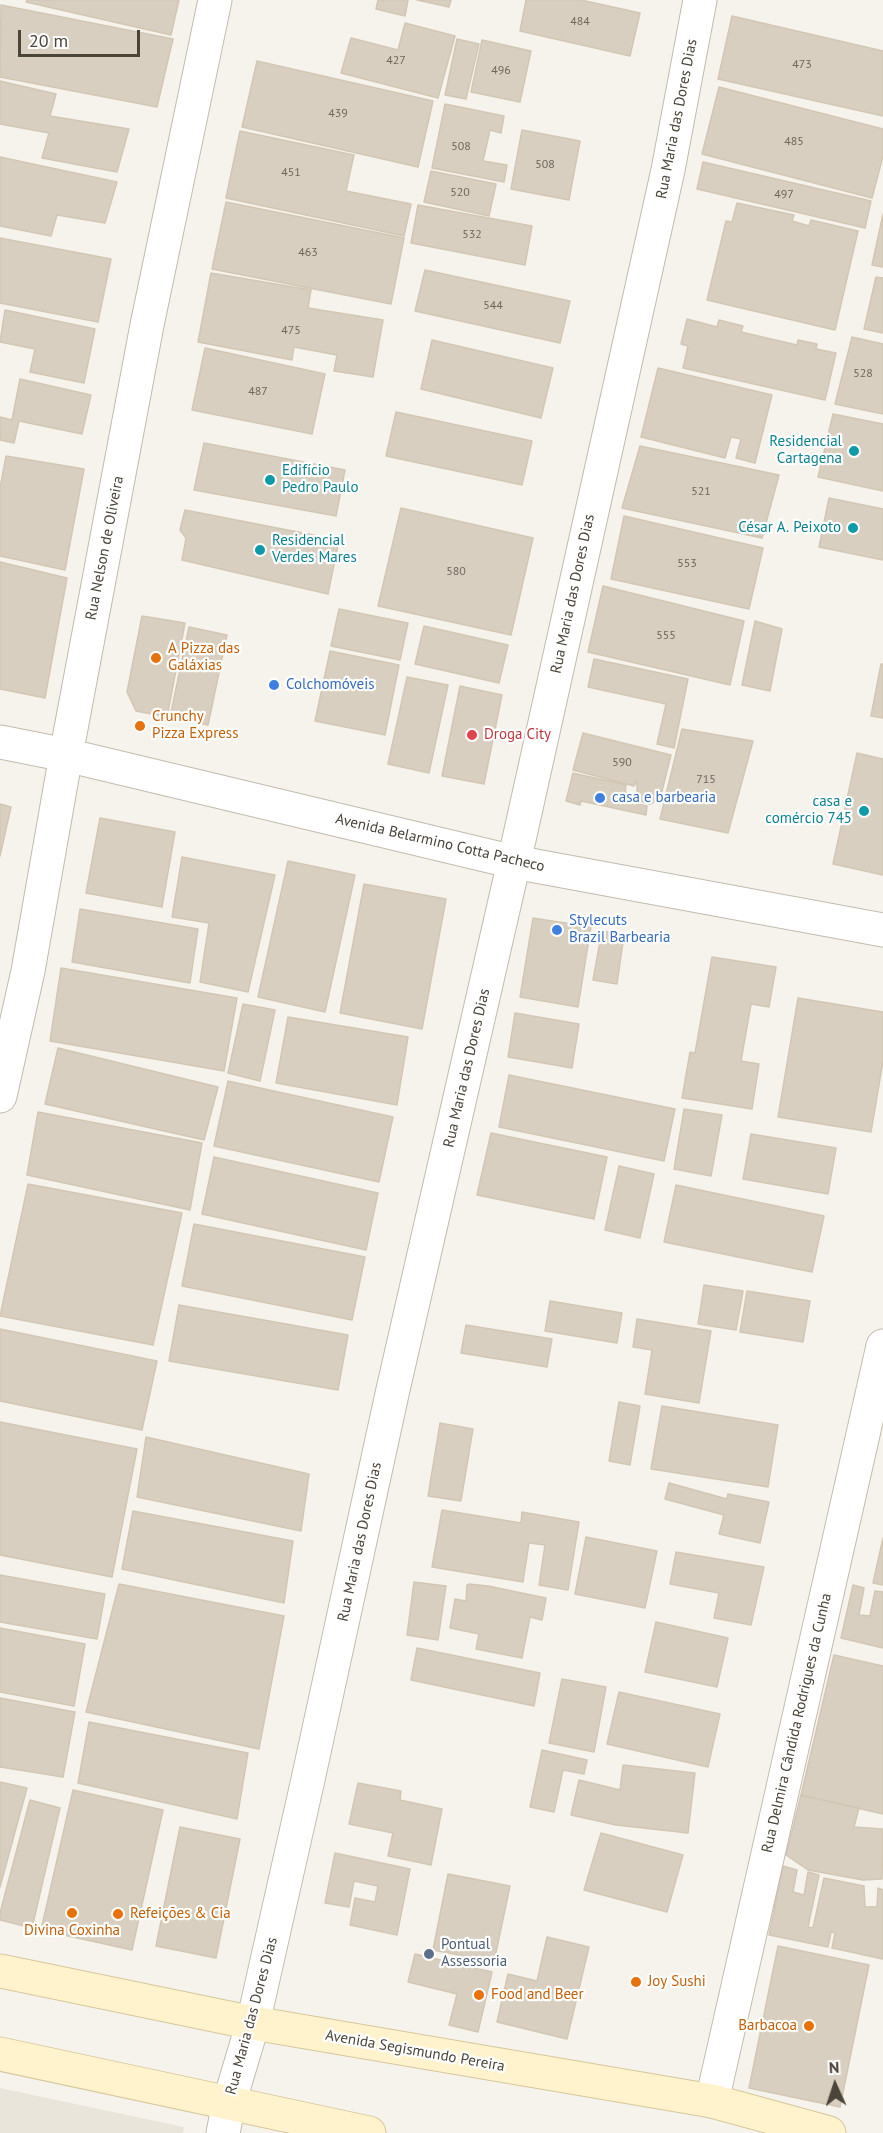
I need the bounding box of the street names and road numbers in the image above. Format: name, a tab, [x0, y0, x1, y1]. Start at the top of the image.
street label: Rua Maria das Dores Dias	[653, 38, 701, 200]
street label: Rua Nelson de Oliveira	[82, 474, 128, 622]
street label: Rua Maria das Dores Dias	[547, 513, 599, 675]
street label: Avenida Belarmino Cotta Pacheco	[334, 810, 546, 876]
street label: Rua Maria das Dores Dias	[440, 987, 494, 1149]
street label: Rua Maria das Dores Dias	[334, 1461, 386, 1623]
street label: Rua Delmira Cândida Rodrigues da Cunha	[758, 1591, 836, 1855]
street label: Rua Maria das Dores Dias	[222, 1935, 282, 2097]
street label: Avenida Segismundo Pereira	[324, 2026, 506, 2076]

